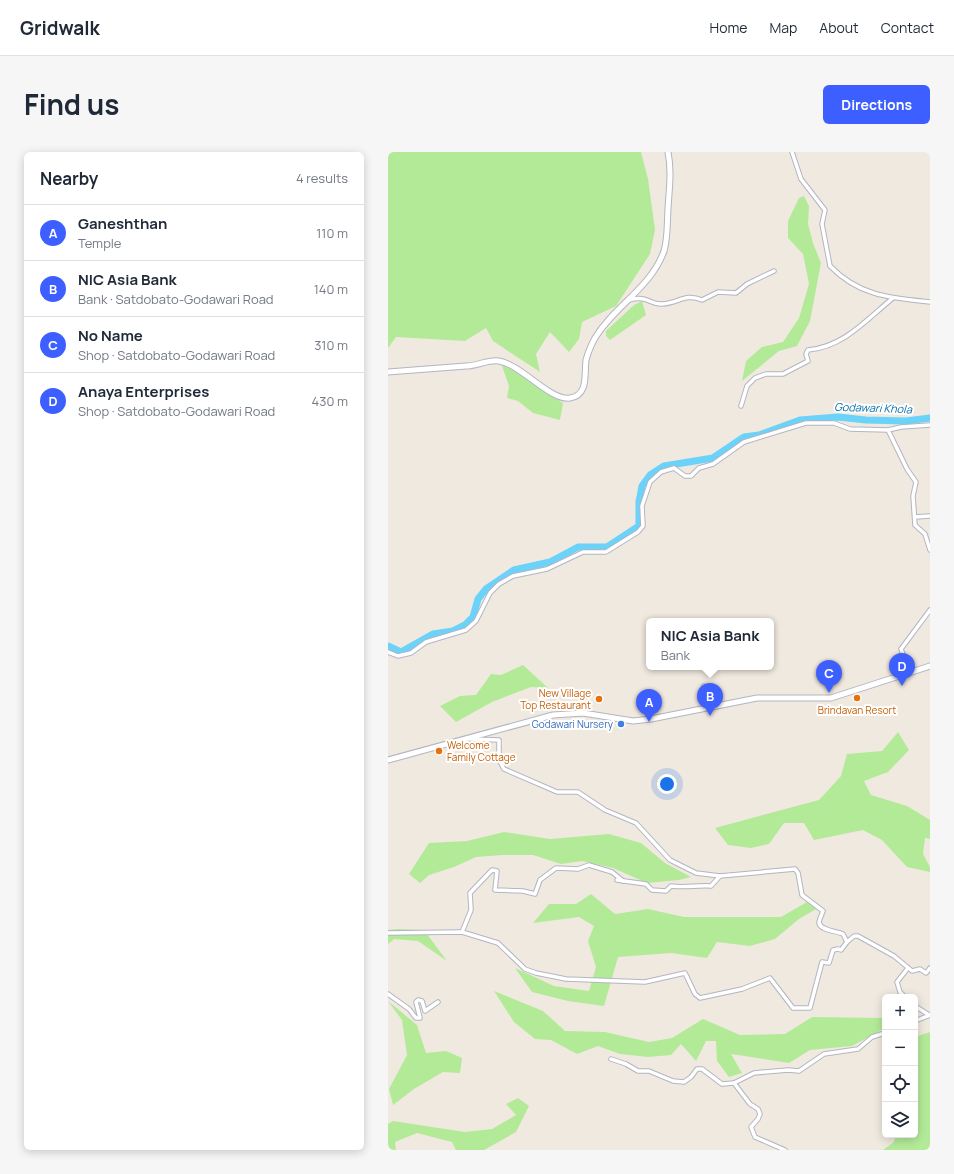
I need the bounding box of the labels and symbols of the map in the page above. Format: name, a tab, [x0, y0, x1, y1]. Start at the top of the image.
water label: Godawari Khola	[834, 399, 913, 416]
pin: D	[889, 653, 915, 686]
pin: C	[816, 660, 842, 693]
pin: B	[697, 683, 723, 716]
place label: New Village Top Restaurant	[520, 686, 591, 712]
pin: A	[636, 689, 662, 722]
marker: Brindavan Resort	[852, 693, 862, 703]
marker: New Village Top Restaurant	[594, 694, 604, 704]
place label: Brindavan Resort	[818, 703, 896, 717]
place label: Godawari Nursery	[532, 717, 614, 731]
marker: Godawari Nursery	[616, 719, 626, 729]
place label: Welcome Family Cottage	[447, 738, 516, 764]
marker: Welcome Family Cottage	[434, 746, 444, 756]
your location	[657, 774, 677, 794]

